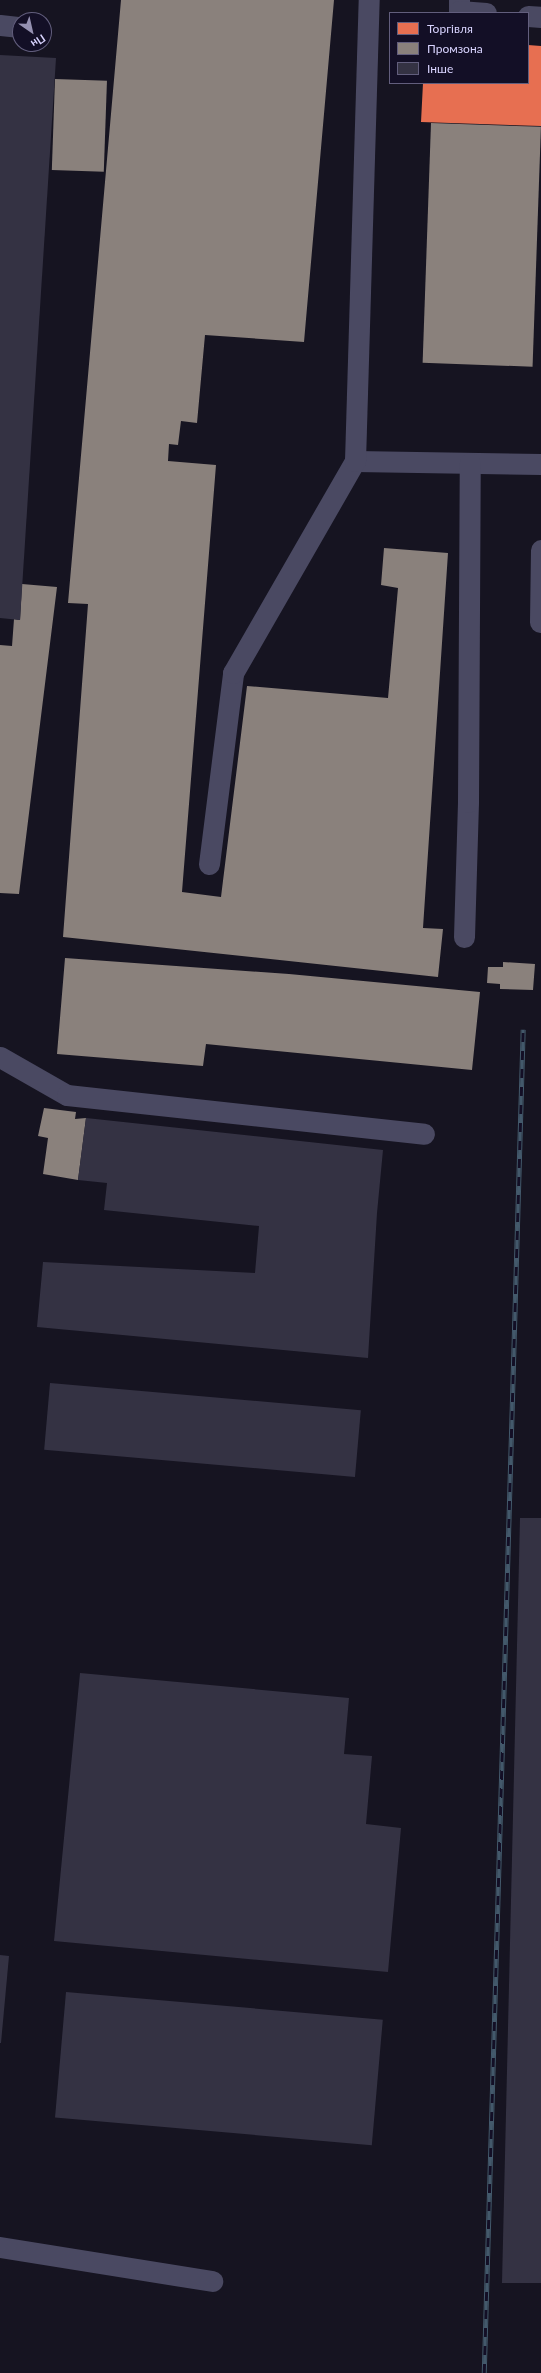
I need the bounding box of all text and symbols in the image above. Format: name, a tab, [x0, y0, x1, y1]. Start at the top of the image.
north arrow	[12, 12, 52, 52]
legend	[389, 12, 529, 84]
text: Торгівля	[427, 21, 473, 36]
text: Пн	[29, 32, 48, 51]
text: Промзона	[427, 41, 483, 56]
text: Інше	[427, 61, 453, 76]

